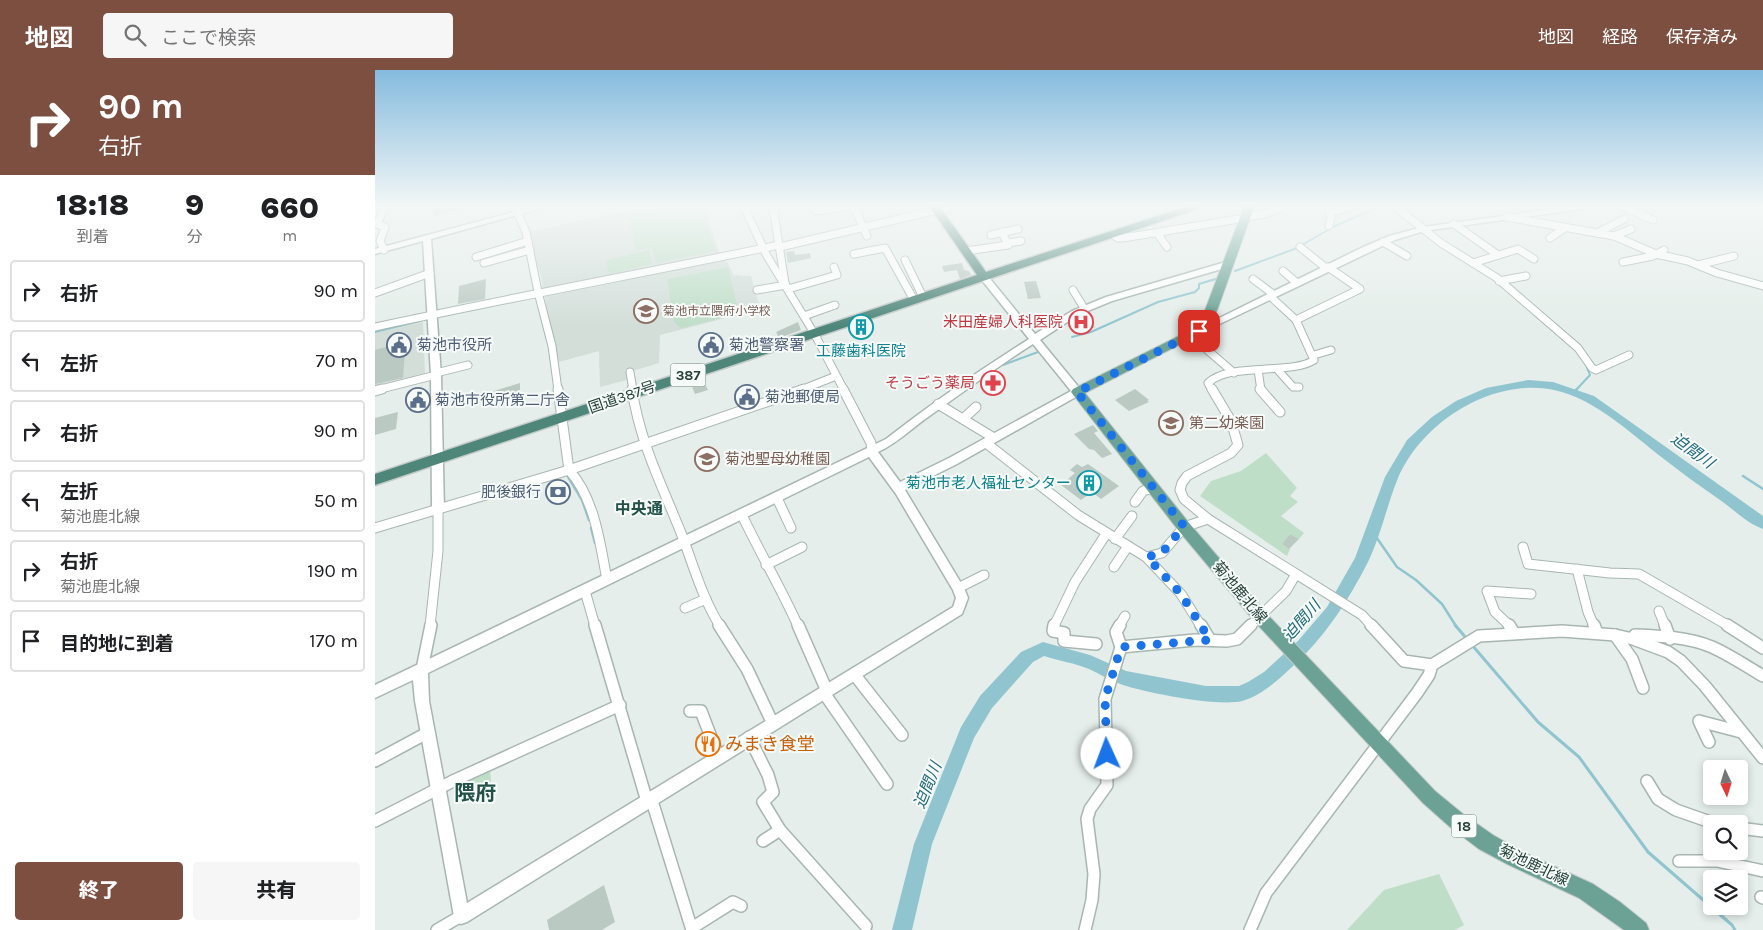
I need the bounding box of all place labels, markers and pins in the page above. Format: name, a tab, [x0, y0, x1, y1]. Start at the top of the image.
school or university icon: 菊池市立隈府小学校	[633, 298, 659, 324]
place label: 菊池市立隈府小学校	[663, 304, 771, 318]
hospital icon: 米田産婦人科医院	[1068, 309, 1094, 335]
pin	[1178, 310, 1220, 352]
place label: 米田産婦人科医院	[943, 313, 1063, 331]
building icon: 工藤歯科医院	[848, 314, 874, 340]
public building icon: 菊池市役所	[386, 332, 412, 358]
public building icon: 菊池警察署	[698, 332, 724, 358]
place label: 菊池市役所	[417, 336, 492, 354]
place label: 菊池警察署	[729, 336, 804, 354]
place label: 工藤歯科医院	[816, 342, 906, 360]
pharmacy icon: そうごう薬局	[980, 370, 1006, 396]
place label: そうごう薬局	[885, 374, 975, 392]
public building icon: 菊池郵便局	[734, 384, 760, 410]
public building icon: 菊池市役所第二庁舎	[405, 387, 431, 413]
place label: 菊池郵便局	[765, 388, 840, 406]
place label: 菊池市役所第二庁舎	[435, 391, 570, 409]
school or university icon: 第二幼楽園	[1158, 410, 1184, 436]
place label: 第二幼楽園	[1189, 414, 1264, 432]
school or university icon: 菊池聖母幼稚園	[694, 446, 720, 472]
place label: 菊池聖母幼稚園	[725, 450, 830, 468]
building icon: 菊池市老人福祉センター	[1076, 470, 1102, 496]
place label: 菊池市老人福祉センター	[906, 474, 1071, 492]
bank icon: 肥後銀行	[545, 479, 571, 505]
place label: 肥後銀行	[481, 483, 541, 501]
restaurant icon: みまき食堂	[695, 731, 721, 757]
place label: みまき食堂	[725, 733, 815, 755]

